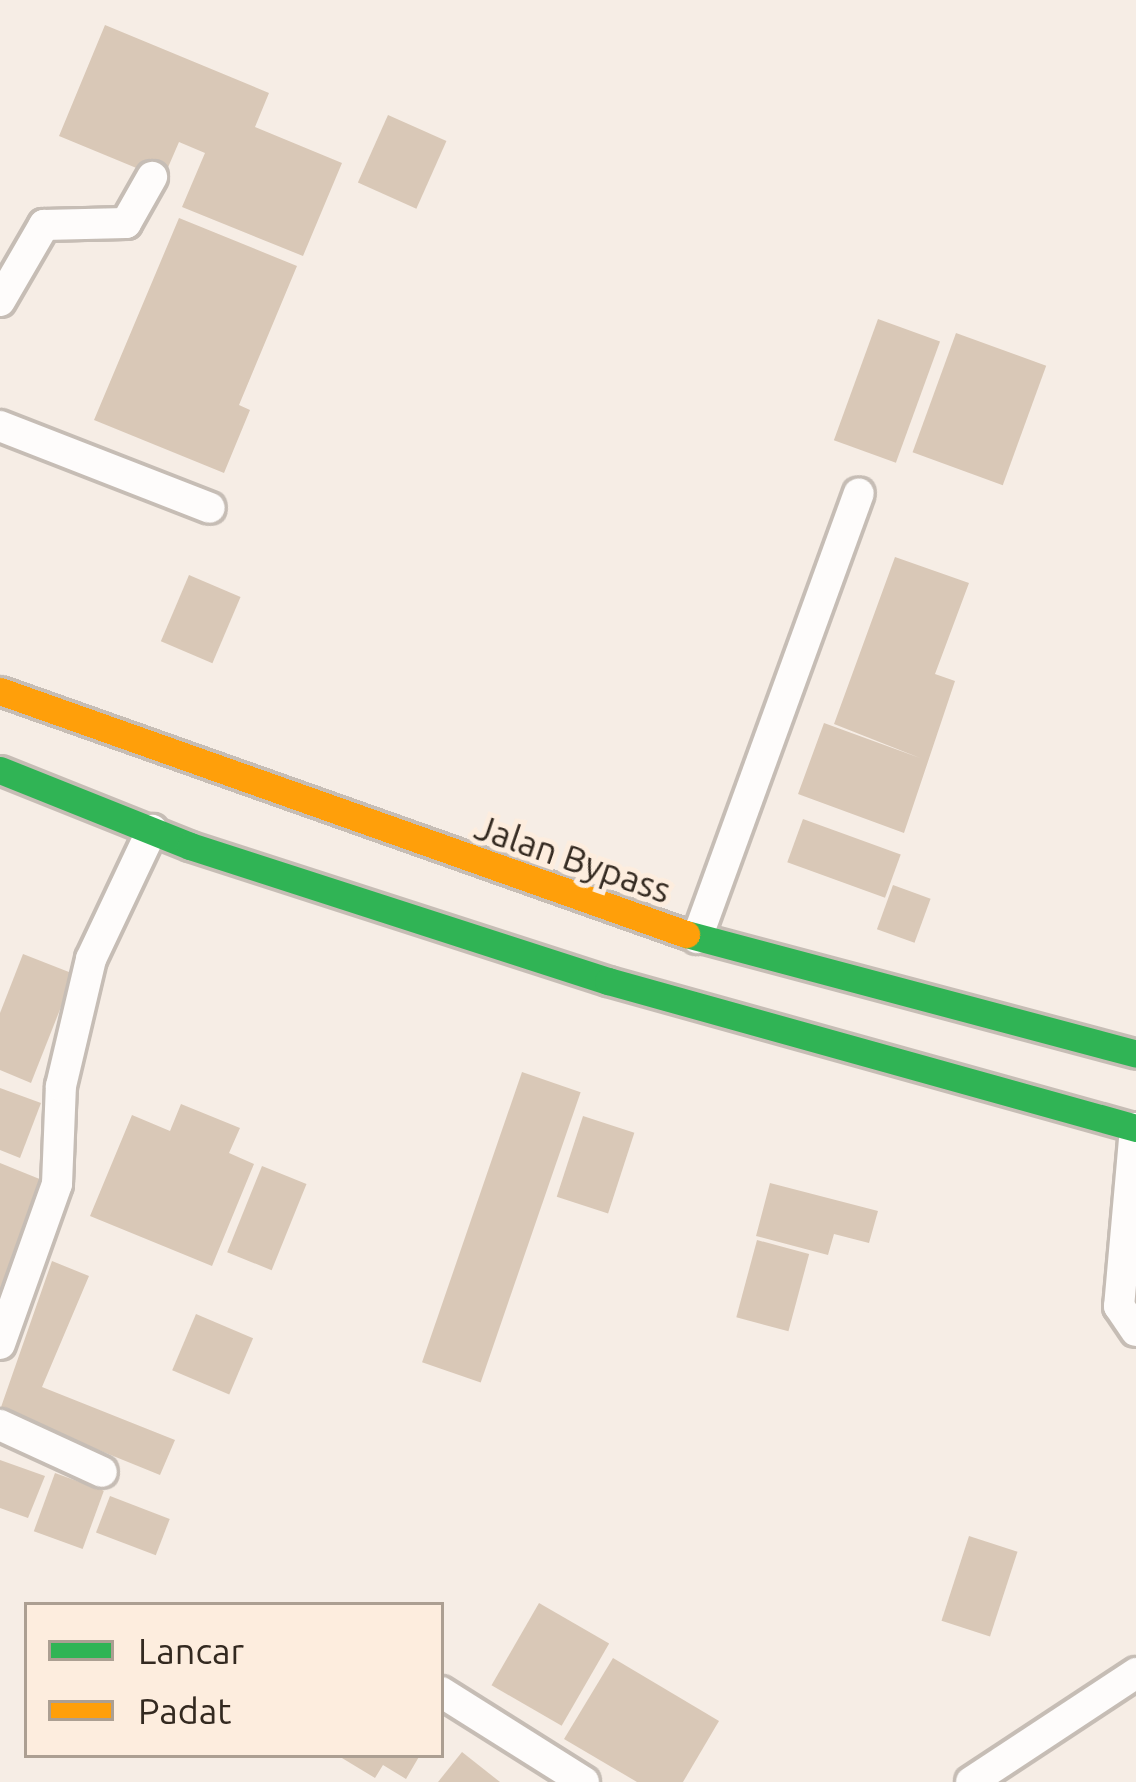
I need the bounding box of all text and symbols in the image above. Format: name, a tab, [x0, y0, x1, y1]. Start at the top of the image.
street label: Jalan Bypass	[470, 804, 676, 912]
legend	[24, 1602, 444, 1758]
text: Lancar	[138, 1630, 244, 1671]
text: Padat	[138, 1690, 231, 1731]

